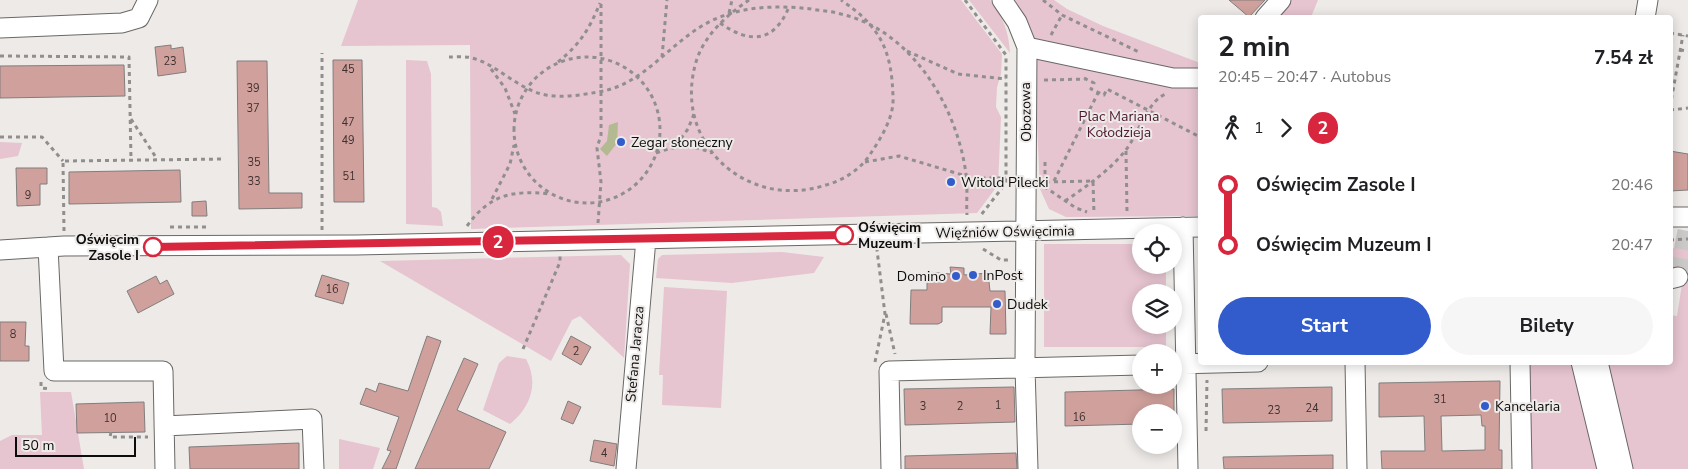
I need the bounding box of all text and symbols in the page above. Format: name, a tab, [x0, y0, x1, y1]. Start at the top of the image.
text: 2 min	[1218, 28, 1290, 66]
text: 7.54 zł	[1594, 45, 1653, 71]
house number: 23	[163, 54, 177, 69]
house number: 45	[341, 62, 355, 77]
text: 20:45 – 20:47 · Autobus	[1218, 66, 1391, 88]
house number: 39	[246, 81, 260, 96]
street label: Obozowa	[1016, 82, 1036, 142]
house number: 37	[246, 101, 260, 116]
park label: Plac Mariana Kołodzieja	[1079, 107, 1159, 142]
icon: walk	[1218, 114, 1246, 142]
icon: forward	[1272, 114, 1300, 142]
house number: 47	[341, 115, 355, 130]
text: 2	[1318, 116, 1328, 140]
text: 1	[1254, 117, 1264, 139]
house number: 49	[341, 133, 355, 148]
place label: Zegar słoneczny	[631, 133, 734, 152]
marker: Zegar słoneczny	[615, 136, 627, 148]
house number: 35	[247, 155, 261, 170]
house number: 51	[342, 169, 356, 184]
text: Oświęcim Zasole I	[1256, 172, 1416, 198]
place label: Witold Pilecki	[961, 173, 1048, 192]
house number: 33	[247, 174, 261, 189]
text: 20:46	[1611, 174, 1653, 196]
marker: Witold Pilecki	[945, 176, 957, 188]
house number: 9	[25, 188, 31, 203]
place label: Oświęcim Muzeum I	[858, 218, 921, 253]
street label: Więźniów Oświęcimia	[935, 221, 1075, 243]
map controls	[1132, 224, 1182, 454]
button: locate	[1132, 224, 1182, 274]
marker: Oświęcim Muzeum I	[834, 225, 854, 245]
line badge: 2	[482, 226, 514, 258]
place label: Oświęcim Zasole I	[76, 230, 139, 265]
text: 2	[493, 230, 503, 254]
text: Oświęcim Muzeum I	[1256, 232, 1432, 258]
text: 20:47	[1611, 234, 1653, 256]
marker: Oświęcim Zasole I	[143, 237, 163, 257]
place label: InPost	[983, 266, 1023, 285]
place label: Domino	[897, 267, 946, 286]
marker: InPost	[967, 269, 979, 281]
marker: Domino	[950, 270, 962, 282]
house number: 16	[325, 282, 339, 297]
button: layers	[1132, 284, 1182, 334]
place label: Dudek	[1007, 295, 1049, 314]
button: Start	[1218, 297, 1431, 355]
button: Bilety	[1441, 297, 1653, 355]
marker: Dudek	[991, 298, 1003, 310]
street label: Stefana Jaracza	[621, 305, 649, 403]
house number: 8	[10, 327, 17, 342]
house number: 2	[573, 344, 579, 359]
button: +	[1132, 344, 1182, 394]
house number: 31	[1433, 392, 1447, 407]
place label: Kancelaria	[1495, 397, 1560, 416]
house number: 1	[995, 398, 1001, 413]
house number: 3	[920, 399, 926, 414]
house number: 2	[957, 399, 963, 414]
marker: Kancelaria	[1479, 400, 1491, 412]
house number: 24	[1305, 401, 1319, 416]
house number: 23	[1267, 403, 1281, 418]
button: −	[1132, 404, 1182, 454]
house number: 16	[1072, 410, 1086, 425]
house number: 10	[103, 411, 117, 426]
scale bar	[15, 434, 136, 457]
text: 50 m	[22, 436, 54, 455]
house number: 4	[601, 446, 608, 461]

